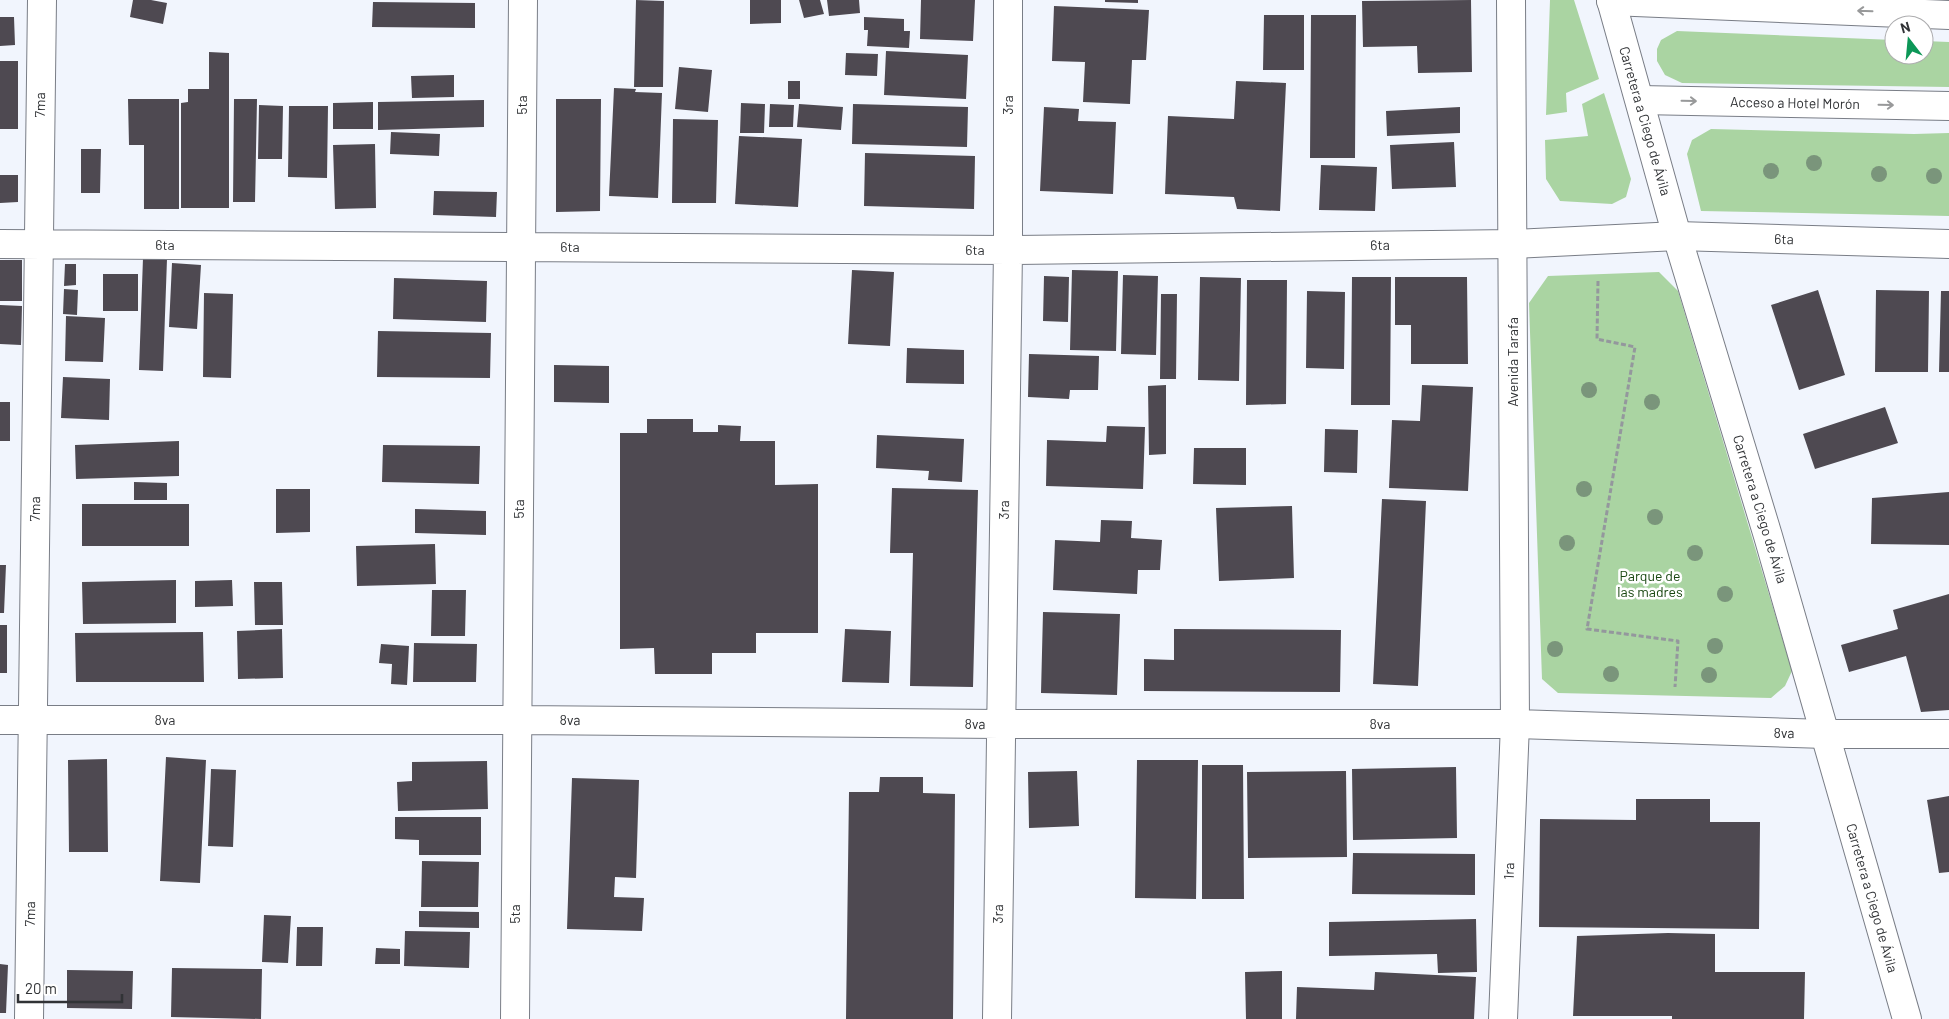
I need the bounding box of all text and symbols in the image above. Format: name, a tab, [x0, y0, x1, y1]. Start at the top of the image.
one-way arrow	[1858, 6, 1874, 16]
north arrow	[1884, 15, 1934, 65]
text: N	[1898, 18, 1912, 36]
street label: Carretera a Ciego de Ávila	[1616, 44, 1675, 197]
street label: 7ma	[31, 92, 48, 118]
street label: Acceso a Hotel Morón	[1730, 93, 1860, 112]
street label: 5ta	[513, 95, 530, 115]
street label: 3ra	[999, 95, 1016, 115]
one-way arrow	[1680, 96, 1697, 106]
one-way arrow	[1878, 100, 1894, 110]
street label: 6ta	[1774, 230, 1794, 247]
street label: 6ta	[155, 236, 175, 253]
street label: 6ta	[1370, 236, 1390, 253]
street label: 6ta	[560, 238, 580, 255]
street label: 6ta	[965, 241, 985, 258]
street label: Avenida Tarafa	[1504, 317, 1521, 407]
street label: Carretera a Ciego de Ávila	[1730, 433, 1791, 585]
street label: 7ma	[26, 496, 43, 522]
street label: 5ta	[510, 499, 527, 519]
street label: 3ra	[995, 500, 1012, 520]
park label: Parque de las madres	[1617, 567, 1683, 600]
street label: 8va	[155, 711, 175, 728]
street label: 8va	[559, 711, 581, 728]
street label: 8va	[964, 715, 986, 732]
street label: 8va	[1370, 715, 1390, 732]
street label: 8va	[1773, 724, 1795, 741]
street label: Carretera a Ciego de Ávila	[1843, 821, 1902, 974]
street label: 1ra	[1500, 862, 1517, 880]
street label: 7ma	[21, 901, 38, 927]
street label: 5ta	[506, 904, 523, 924]
street label: 3ra	[989, 904, 1006, 924]
scale bar	[18, 972, 121, 1004]
text: 20 m	[25, 979, 57, 997]

